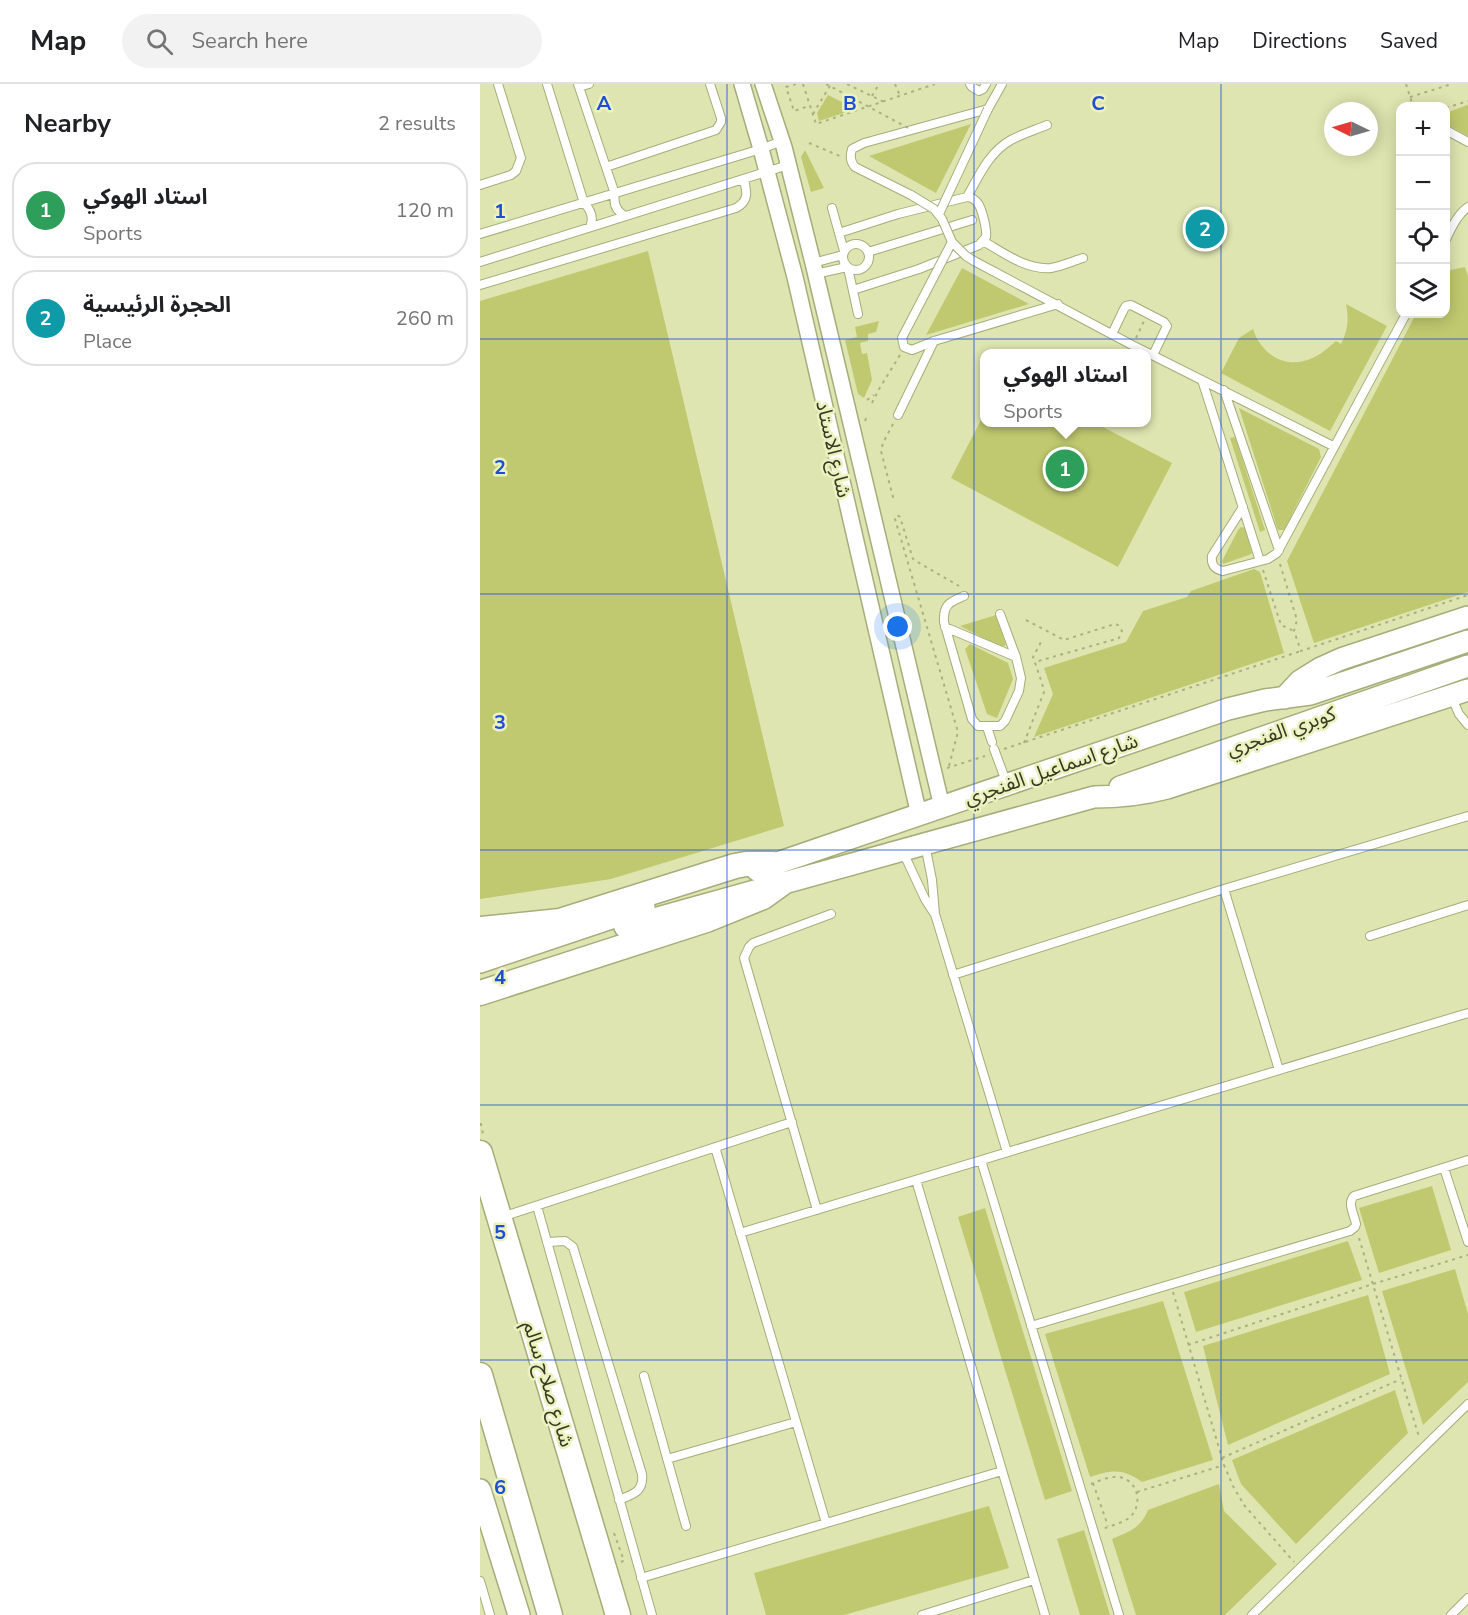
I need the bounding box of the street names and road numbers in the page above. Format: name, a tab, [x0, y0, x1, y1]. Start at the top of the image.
street label: شارع الاستاد	[808, 398, 858, 501]
street label: كوبري الفنجري	[1223, 700, 1341, 764]
street label: شارع اسماعيل الفنجري	[961, 727, 1142, 813]
street label: شارع صلاح سالم	[516, 1318, 580, 1451]

